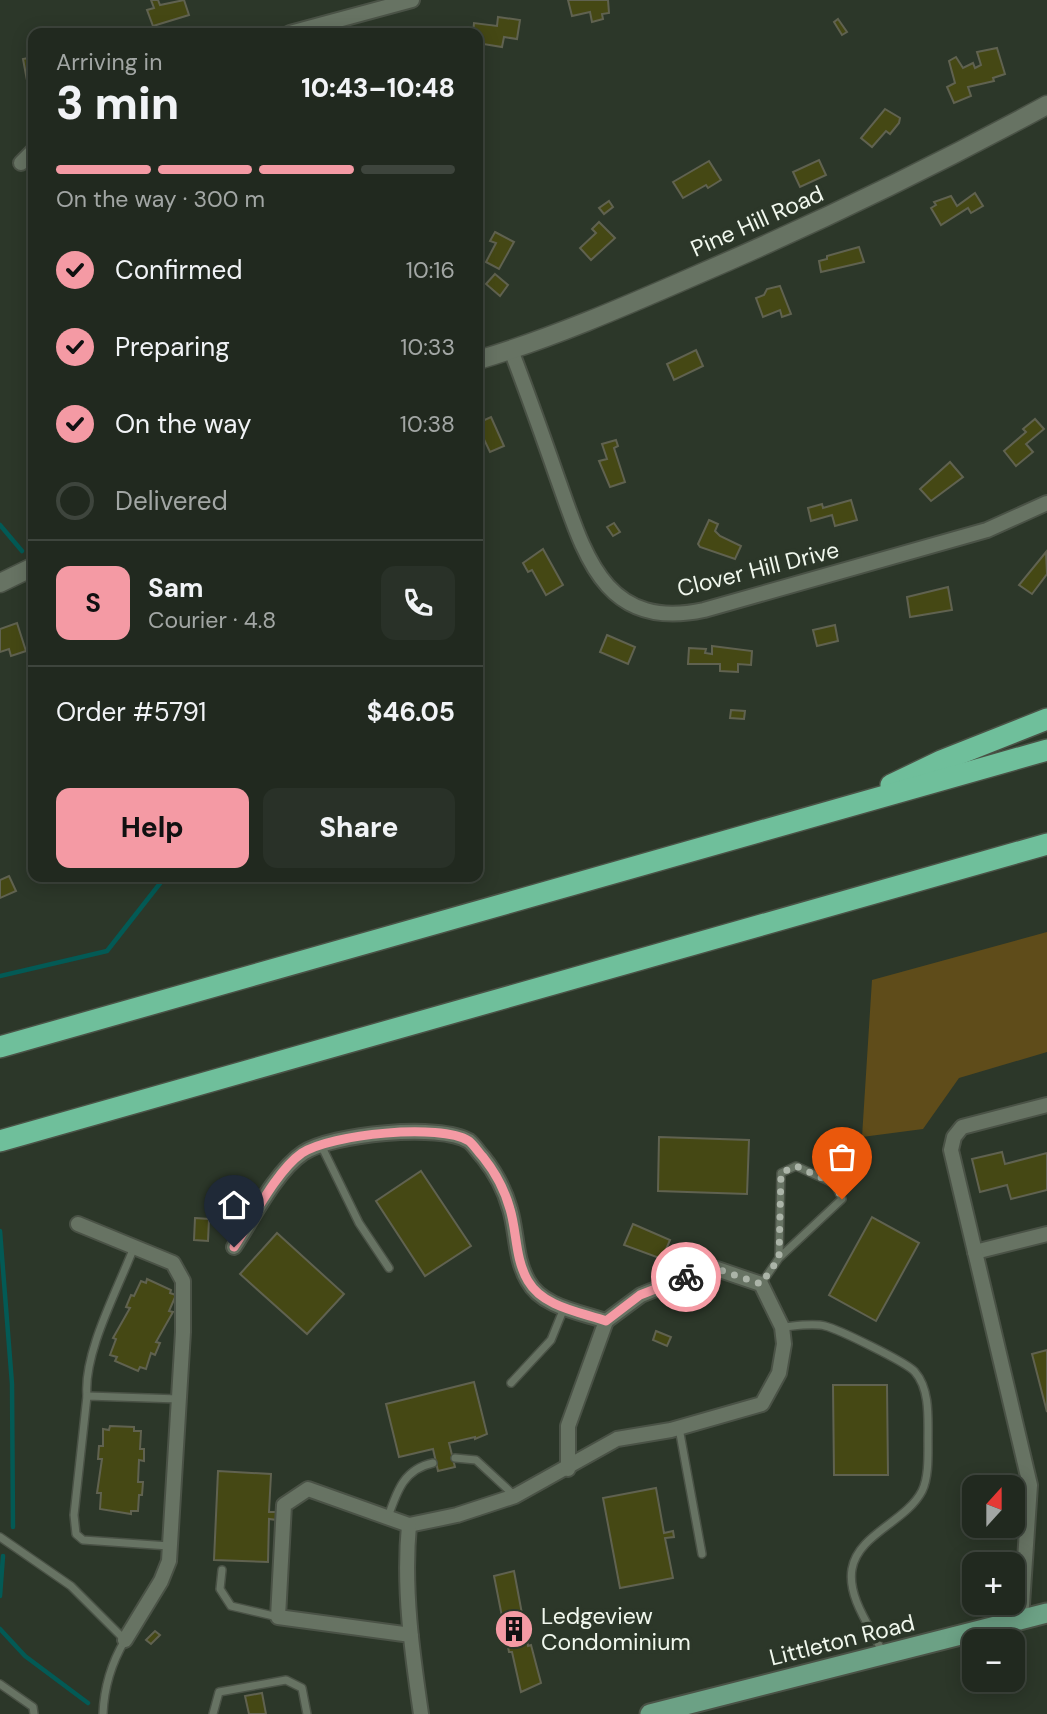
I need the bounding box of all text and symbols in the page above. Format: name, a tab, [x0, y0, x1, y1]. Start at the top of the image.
text: Arriving in	[56, 47, 162, 77]
text: 10:43–10:48	[301, 71, 455, 105]
text: 3 min	[56, 73, 179, 133]
street label: Pine Hill Road	[686, 178, 828, 264]
text: On the way · 300 m	[56, 184, 265, 214]
icon: check	[56, 251, 94, 289]
text: Confirmed	[115, 253, 242, 287]
text: 10:16	[406, 255, 455, 285]
icon: check	[56, 328, 94, 366]
text: Preparing	[115, 330, 230, 364]
text: 10:33	[400, 332, 455, 362]
icon: check	[56, 405, 94, 443]
text: On the way	[115, 407, 251, 441]
text: 10:38	[400, 409, 455, 439]
text: Delivered	[115, 484, 228, 518]
street label: Clover Hill Drive	[674, 534, 842, 604]
button: phone	[381, 566, 455, 640]
text: Sam	[148, 571, 203, 605]
text: S	[85, 586, 101, 620]
text: Courier · 4.8	[148, 605, 276, 635]
text: Order #5791	[56, 695, 206, 729]
text: $46.05	[367, 695, 455, 729]
button: Help	[56, 788, 249, 868]
button: Share	[263, 788, 455, 868]
pin	[812, 1127, 872, 1199]
icon: bag	[823, 1138, 861, 1176]
pin	[204, 1175, 264, 1247]
icon: home	[215, 1186, 253, 1224]
courier	[651, 1242, 721, 1312]
icon: bike	[667, 1258, 705, 1296]
north arrow	[962, 1475, 1026, 1538]
map controls	[962, 1475, 1025, 1692]
button: +	[962, 1552, 1025, 1615]
place label: Ledgeview Condominium	[541, 1601, 691, 1657]
street label: Littleton Road	[766, 1607, 918, 1673]
building icon: Ledgeview Condominium	[493, 1608, 535, 1650]
button: −	[962, 1629, 1025, 1692]

